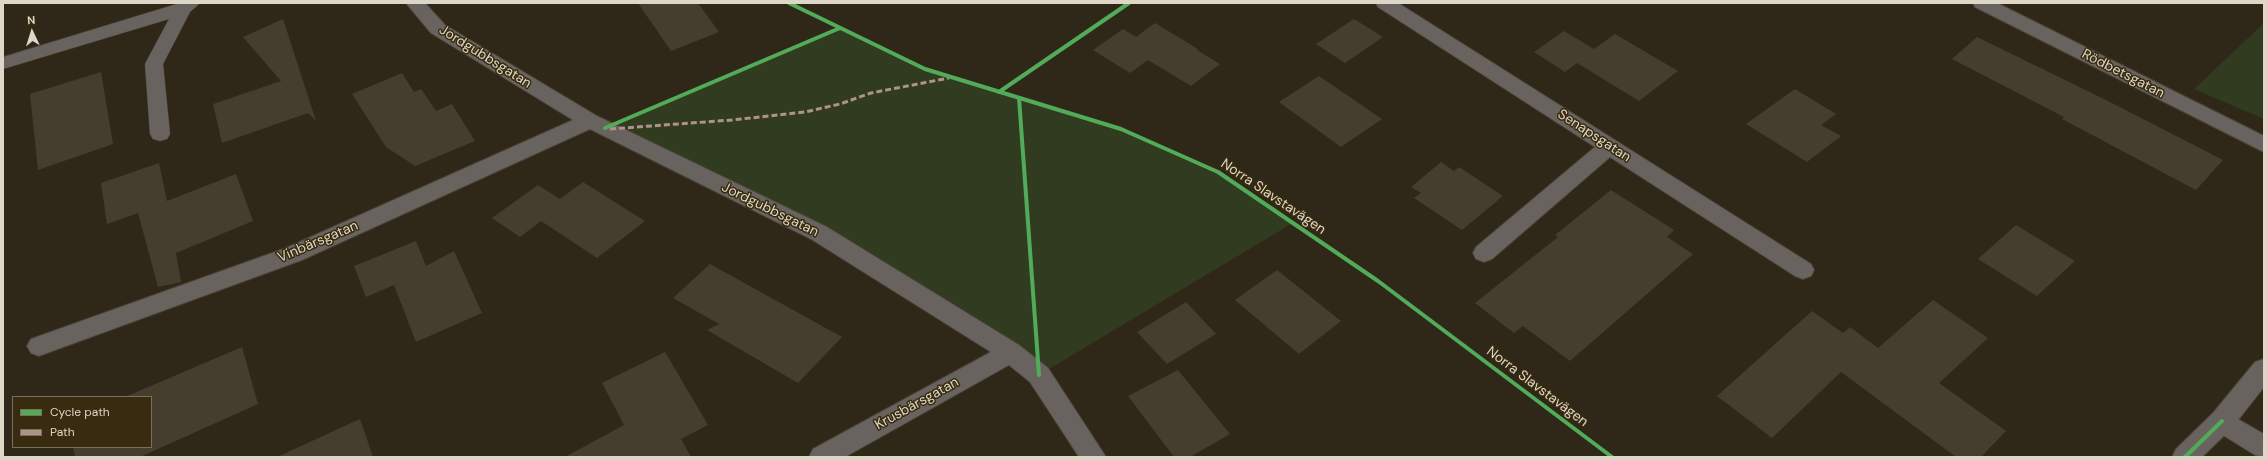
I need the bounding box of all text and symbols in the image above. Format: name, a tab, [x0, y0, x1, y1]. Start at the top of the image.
north arrow	[12, 12, 52, 52]
text: N	[27, 13, 36, 27]
street label: Jordgubbsgatan	[436, 22, 534, 92]
street label: Rödbetsgatan	[2079, 46, 2167, 102]
street label: Senapsgatan	[1554, 106, 1634, 166]
street label: Norra Slavstavägen	[1217, 156, 1329, 238]
street label: Jordgubbsgatan	[719, 179, 821, 241]
street label: Vinbärsgatan	[275, 218, 361, 266]
street label: Norra Slavstavägen	[1483, 343, 1591, 431]
street label: Krusbärsgatan	[872, 374, 962, 434]
legend	[12, 396, 152, 448]
text: Cycle path	[50, 404, 110, 420]
text: Path	[50, 424, 75, 440]

